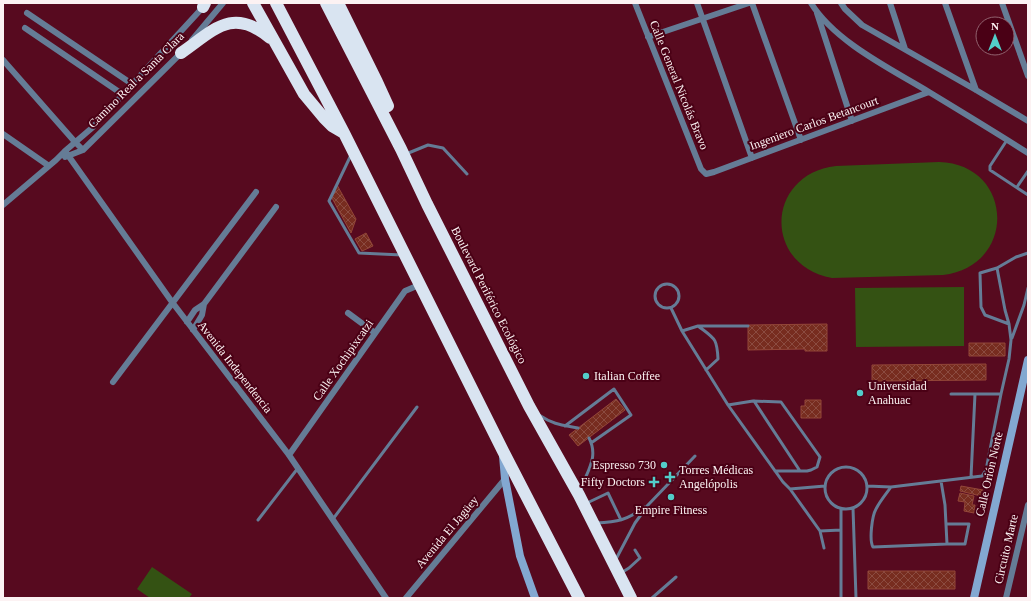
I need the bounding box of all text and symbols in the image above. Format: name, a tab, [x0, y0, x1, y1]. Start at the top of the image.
north arrow	[975, 16, 1015, 56]
street label: Calle General Nicolás Bravo	[647, 18, 711, 152]
text: N	[991, 20, 999, 32]
street label: Camino Real a Santa Clara	[85, 29, 187, 131]
street label: Ingeniero Carlos Betancourt	[748, 93, 881, 153]
street label: Boulevard Periférico Ecológico	[448, 224, 530, 366]
street label: Calle Xochipixcatzi	[310, 316, 377, 403]
street label: Avenida Independencia	[195, 318, 276, 416]
place label: Italian Coffee	[594, 369, 660, 383]
marker: Italian Coffee	[581, 371, 591, 381]
place label: Universidad Anahuac	[868, 379, 927, 407]
marker: Universidad Anahuac	[855, 388, 865, 398]
street label: Calle Orión Norte	[972, 430, 1006, 518]
place label: Espresso 730	[592, 458, 656, 472]
marker: Espresso 730	[659, 460, 669, 470]
place label: Torres Médicas Angelópolis	[679, 463, 753, 491]
marker: Torres Médicas Angelópolis	[664, 471, 676, 483]
place label: Fifty Doctors	[581, 475, 645, 489]
marker: Fifty Doctors	[648, 476, 660, 488]
marker: Empire Fitness	[666, 492, 676, 502]
street label: Avenida El Jagüey	[413, 493, 481, 571]
place label: Empire Fitness	[635, 503, 707, 517]
street label: Circuito Marte	[991, 513, 1021, 585]

